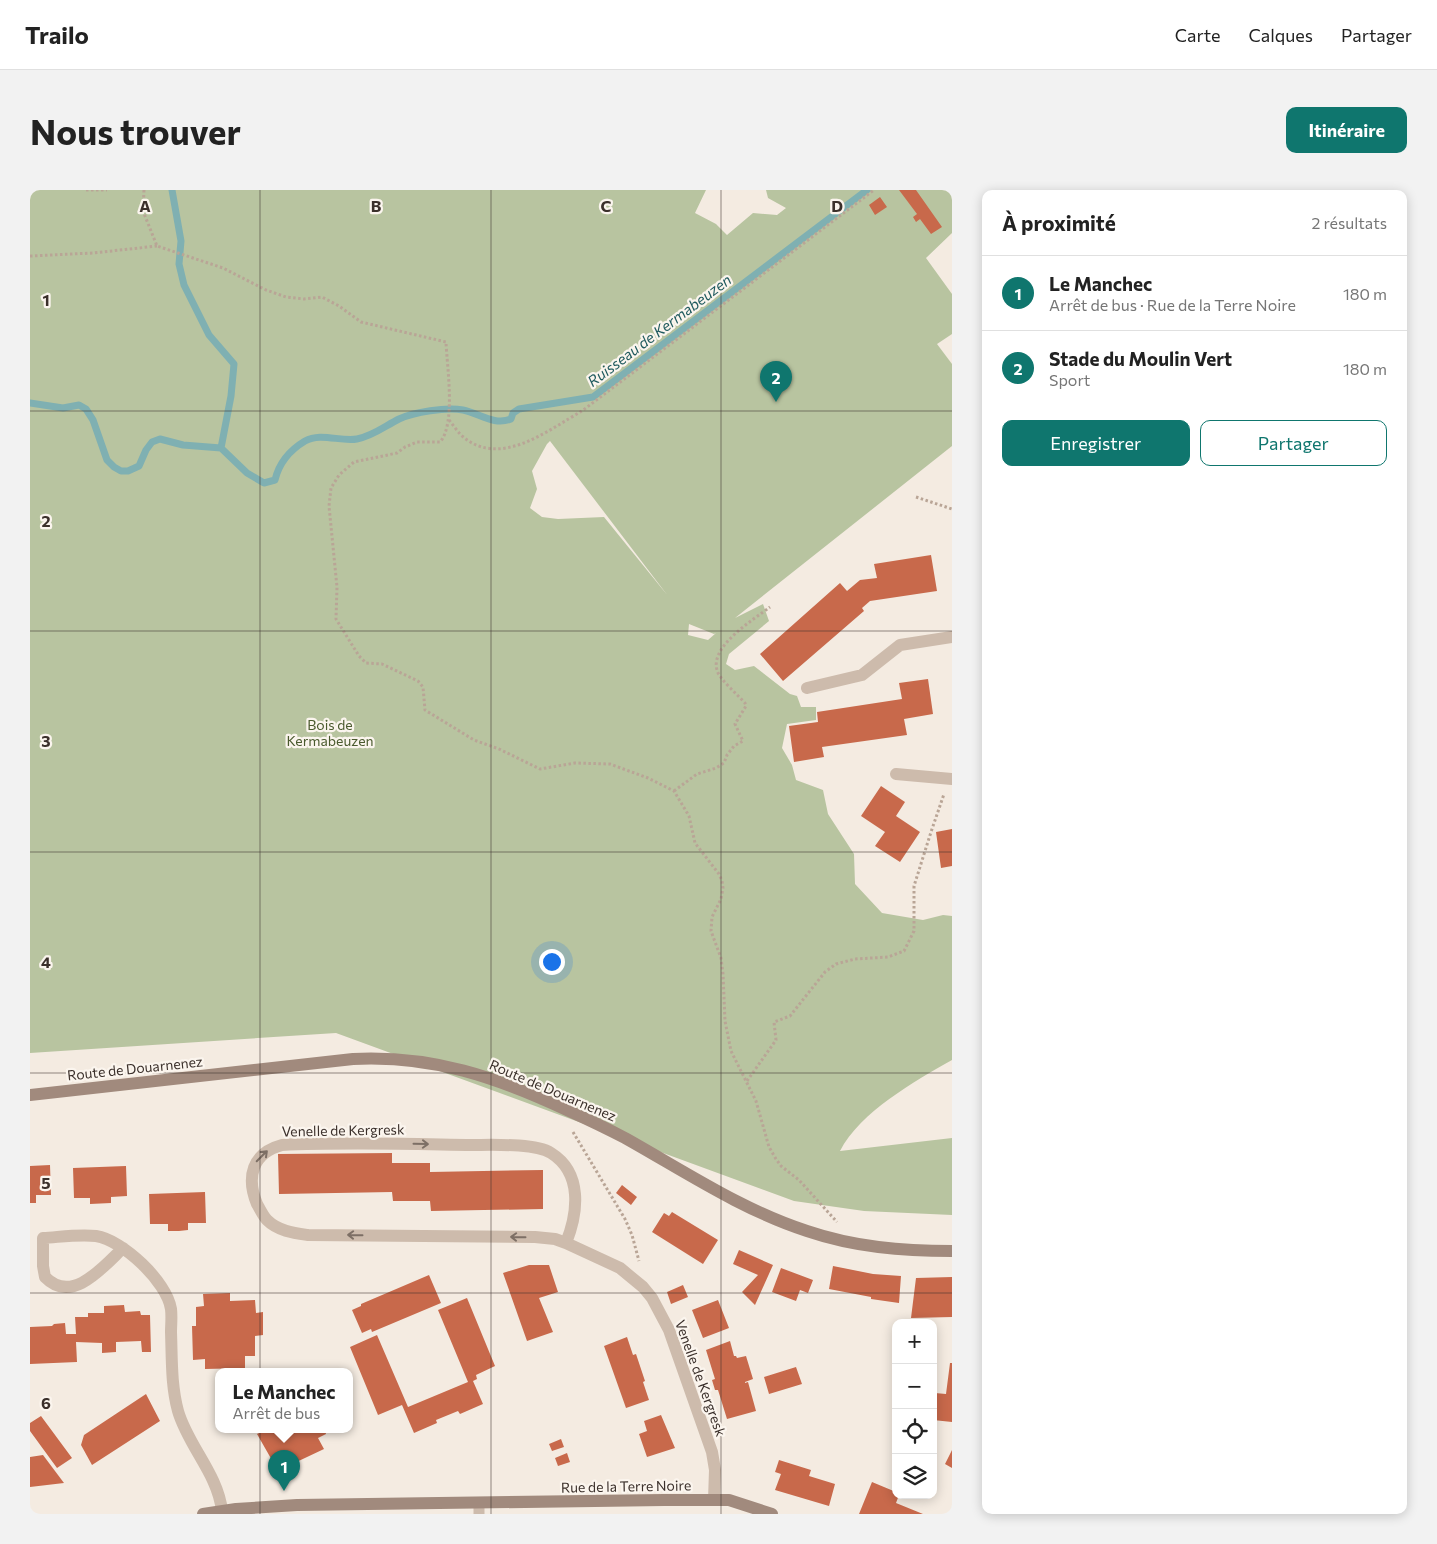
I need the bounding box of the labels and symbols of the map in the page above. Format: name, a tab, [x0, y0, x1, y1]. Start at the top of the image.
text: A	[139, 196, 151, 215]
text: B	[371, 196, 382, 215]
text: C	[601, 196, 612, 215]
text: D	[831, 196, 843, 215]
water label: Ruisseau de Kermabeuzen	[583, 270, 735, 390]
text: 1	[42, 290, 50, 309]
pin: 2	[760, 361, 792, 402]
text: 2	[41, 511, 51, 530]
park label: Bois de Kermabeuzen	[286, 716, 374, 749]
text: 3	[41, 731, 51, 750]
your location	[539, 949, 565, 975]
text: 4	[41, 952, 51, 971]
street label: Route de Douarnenez	[66, 1052, 204, 1084]
street label: Route de Douarnenez	[487, 1056, 619, 1124]
street label: Venelle de Kergresk	[281, 1120, 405, 1140]
one-way arrow	[412, 1139, 429, 1149]
one-way arrow	[256, 1150, 268, 1162]
text: 5	[41, 1173, 51, 1192]
one-way arrow	[347, 1230, 364, 1240]
one-way arrow	[510, 1232, 526, 1242]
street label: Venelle de Kergresk	[672, 1317, 730, 1439]
text: 6	[41, 1393, 51, 1412]
pin: 1	[268, 1450, 300, 1491]
street label: Rue de la Terre Noire	[561, 1476, 691, 1496]

